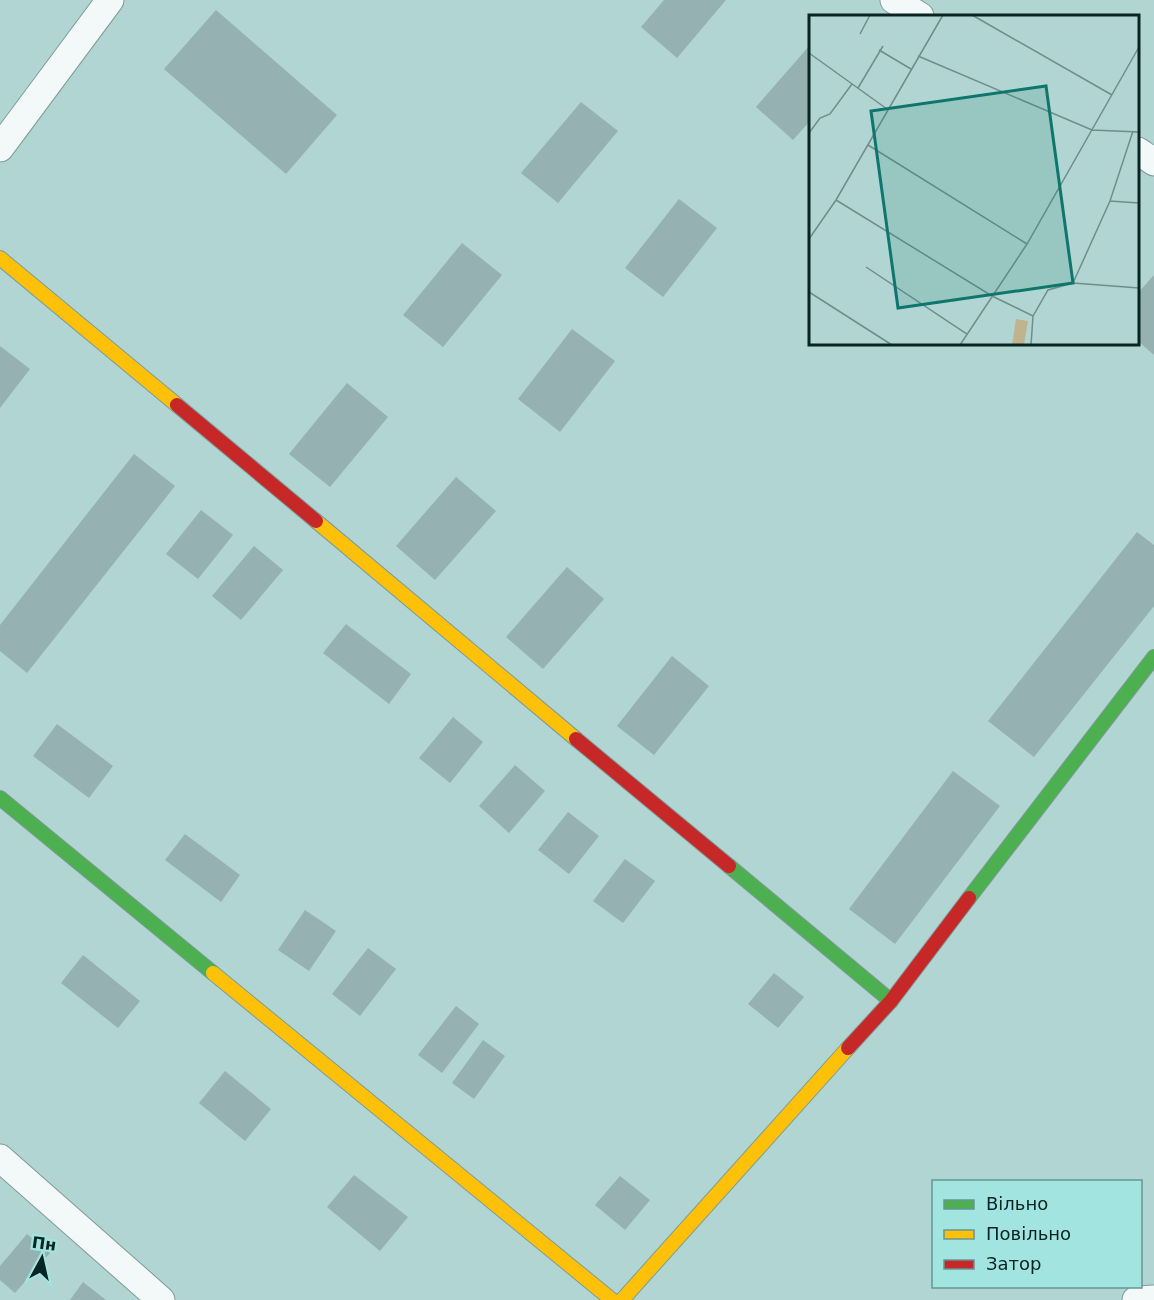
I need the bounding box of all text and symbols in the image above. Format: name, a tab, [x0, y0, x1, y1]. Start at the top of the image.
inset map	[809, 15, 1139, 345]
legend	[932, 1180, 1142, 1288]
text: Вільно	[986, 1193, 1048, 1214]
text: Повільно	[986, 1223, 1071, 1244]
north arrow	[12, 1228, 72, 1288]
text: Пн	[31, 1233, 57, 1255]
text: Затор	[986, 1253, 1042, 1274]

